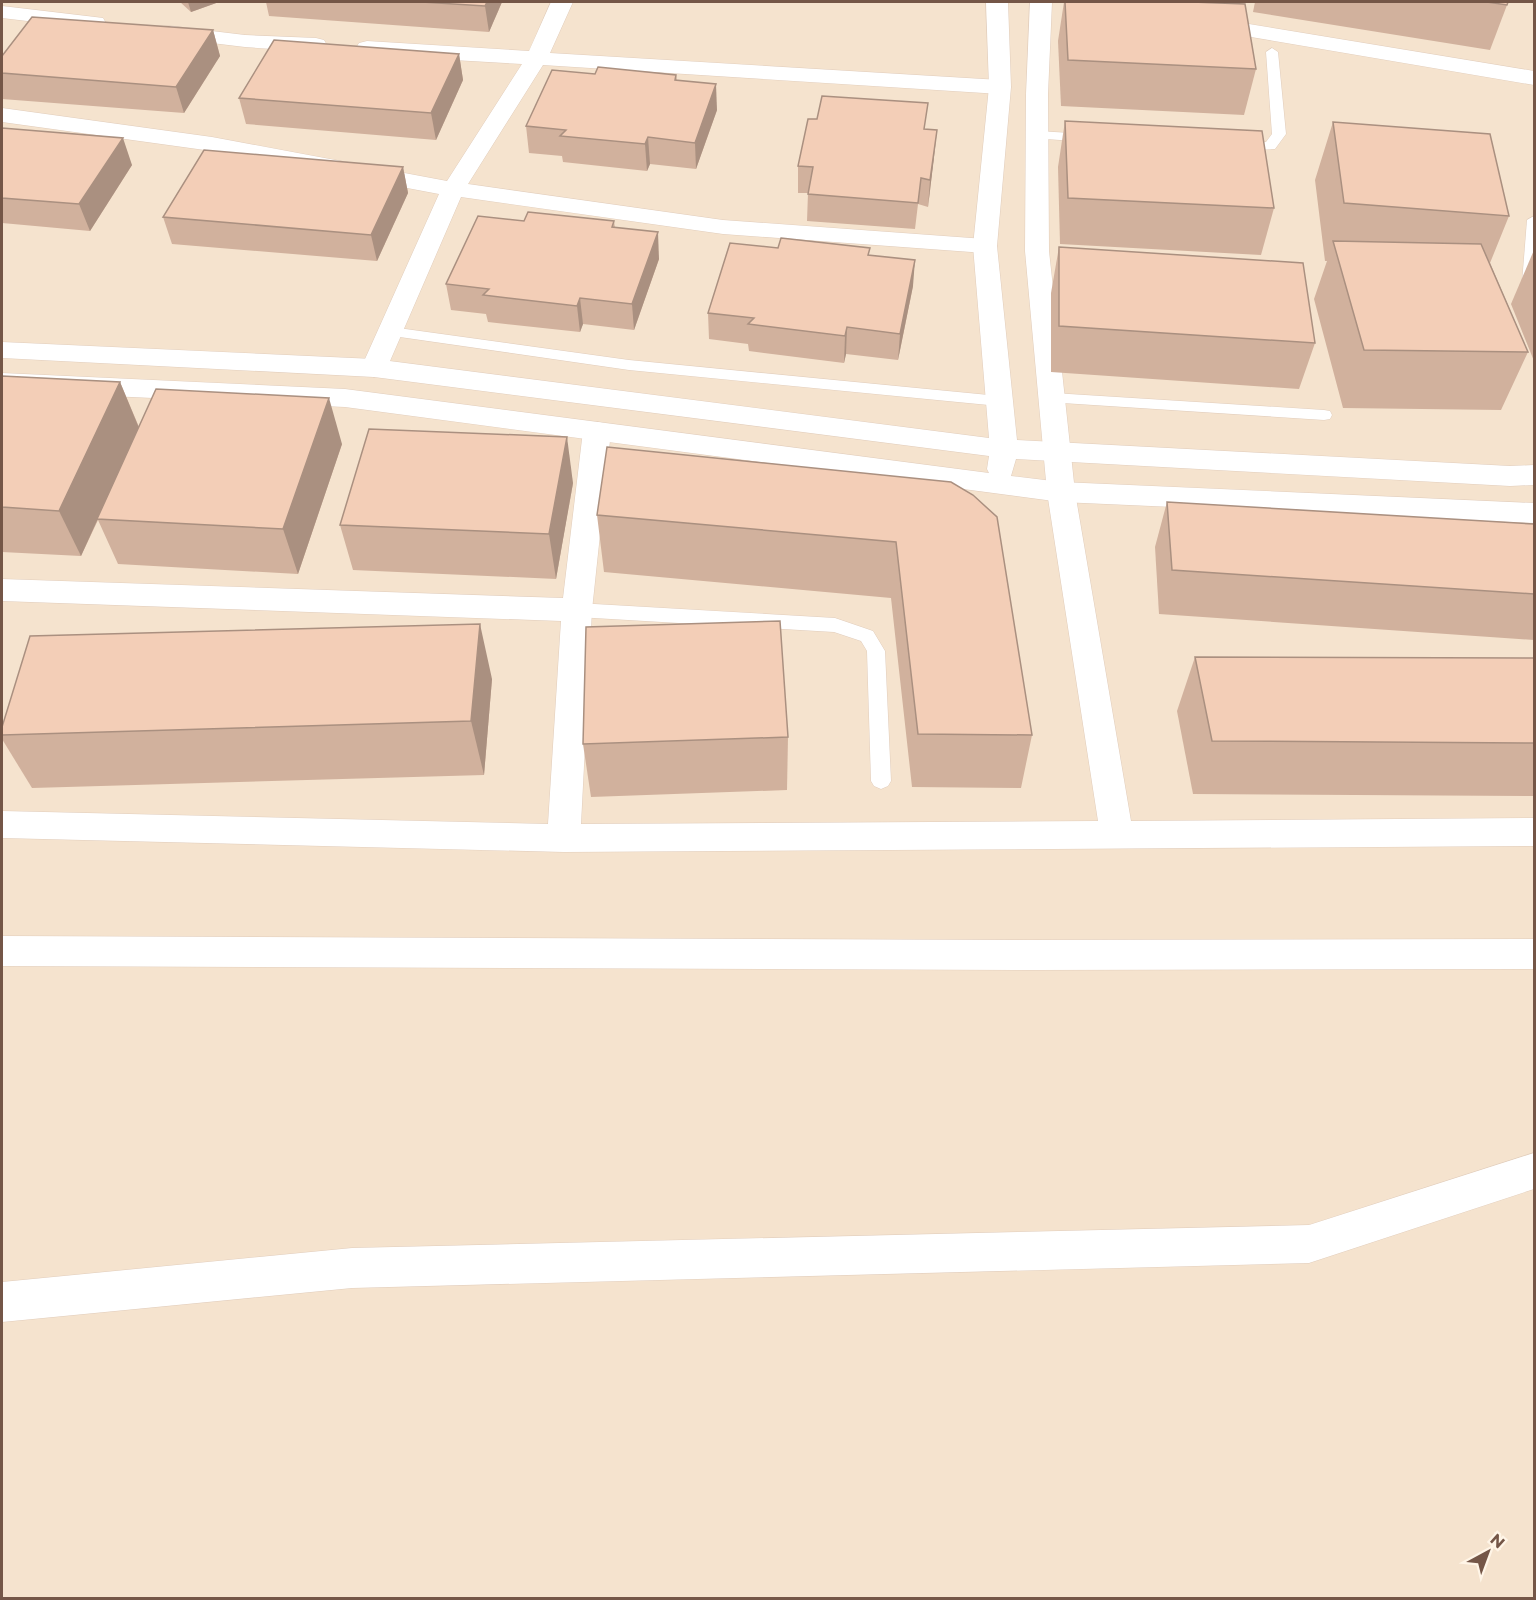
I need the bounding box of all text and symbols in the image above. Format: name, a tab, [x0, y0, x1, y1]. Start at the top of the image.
north arrow	[1458, 1522, 1518, 1582]
text: N	[1486, 1530, 1509, 1552]

